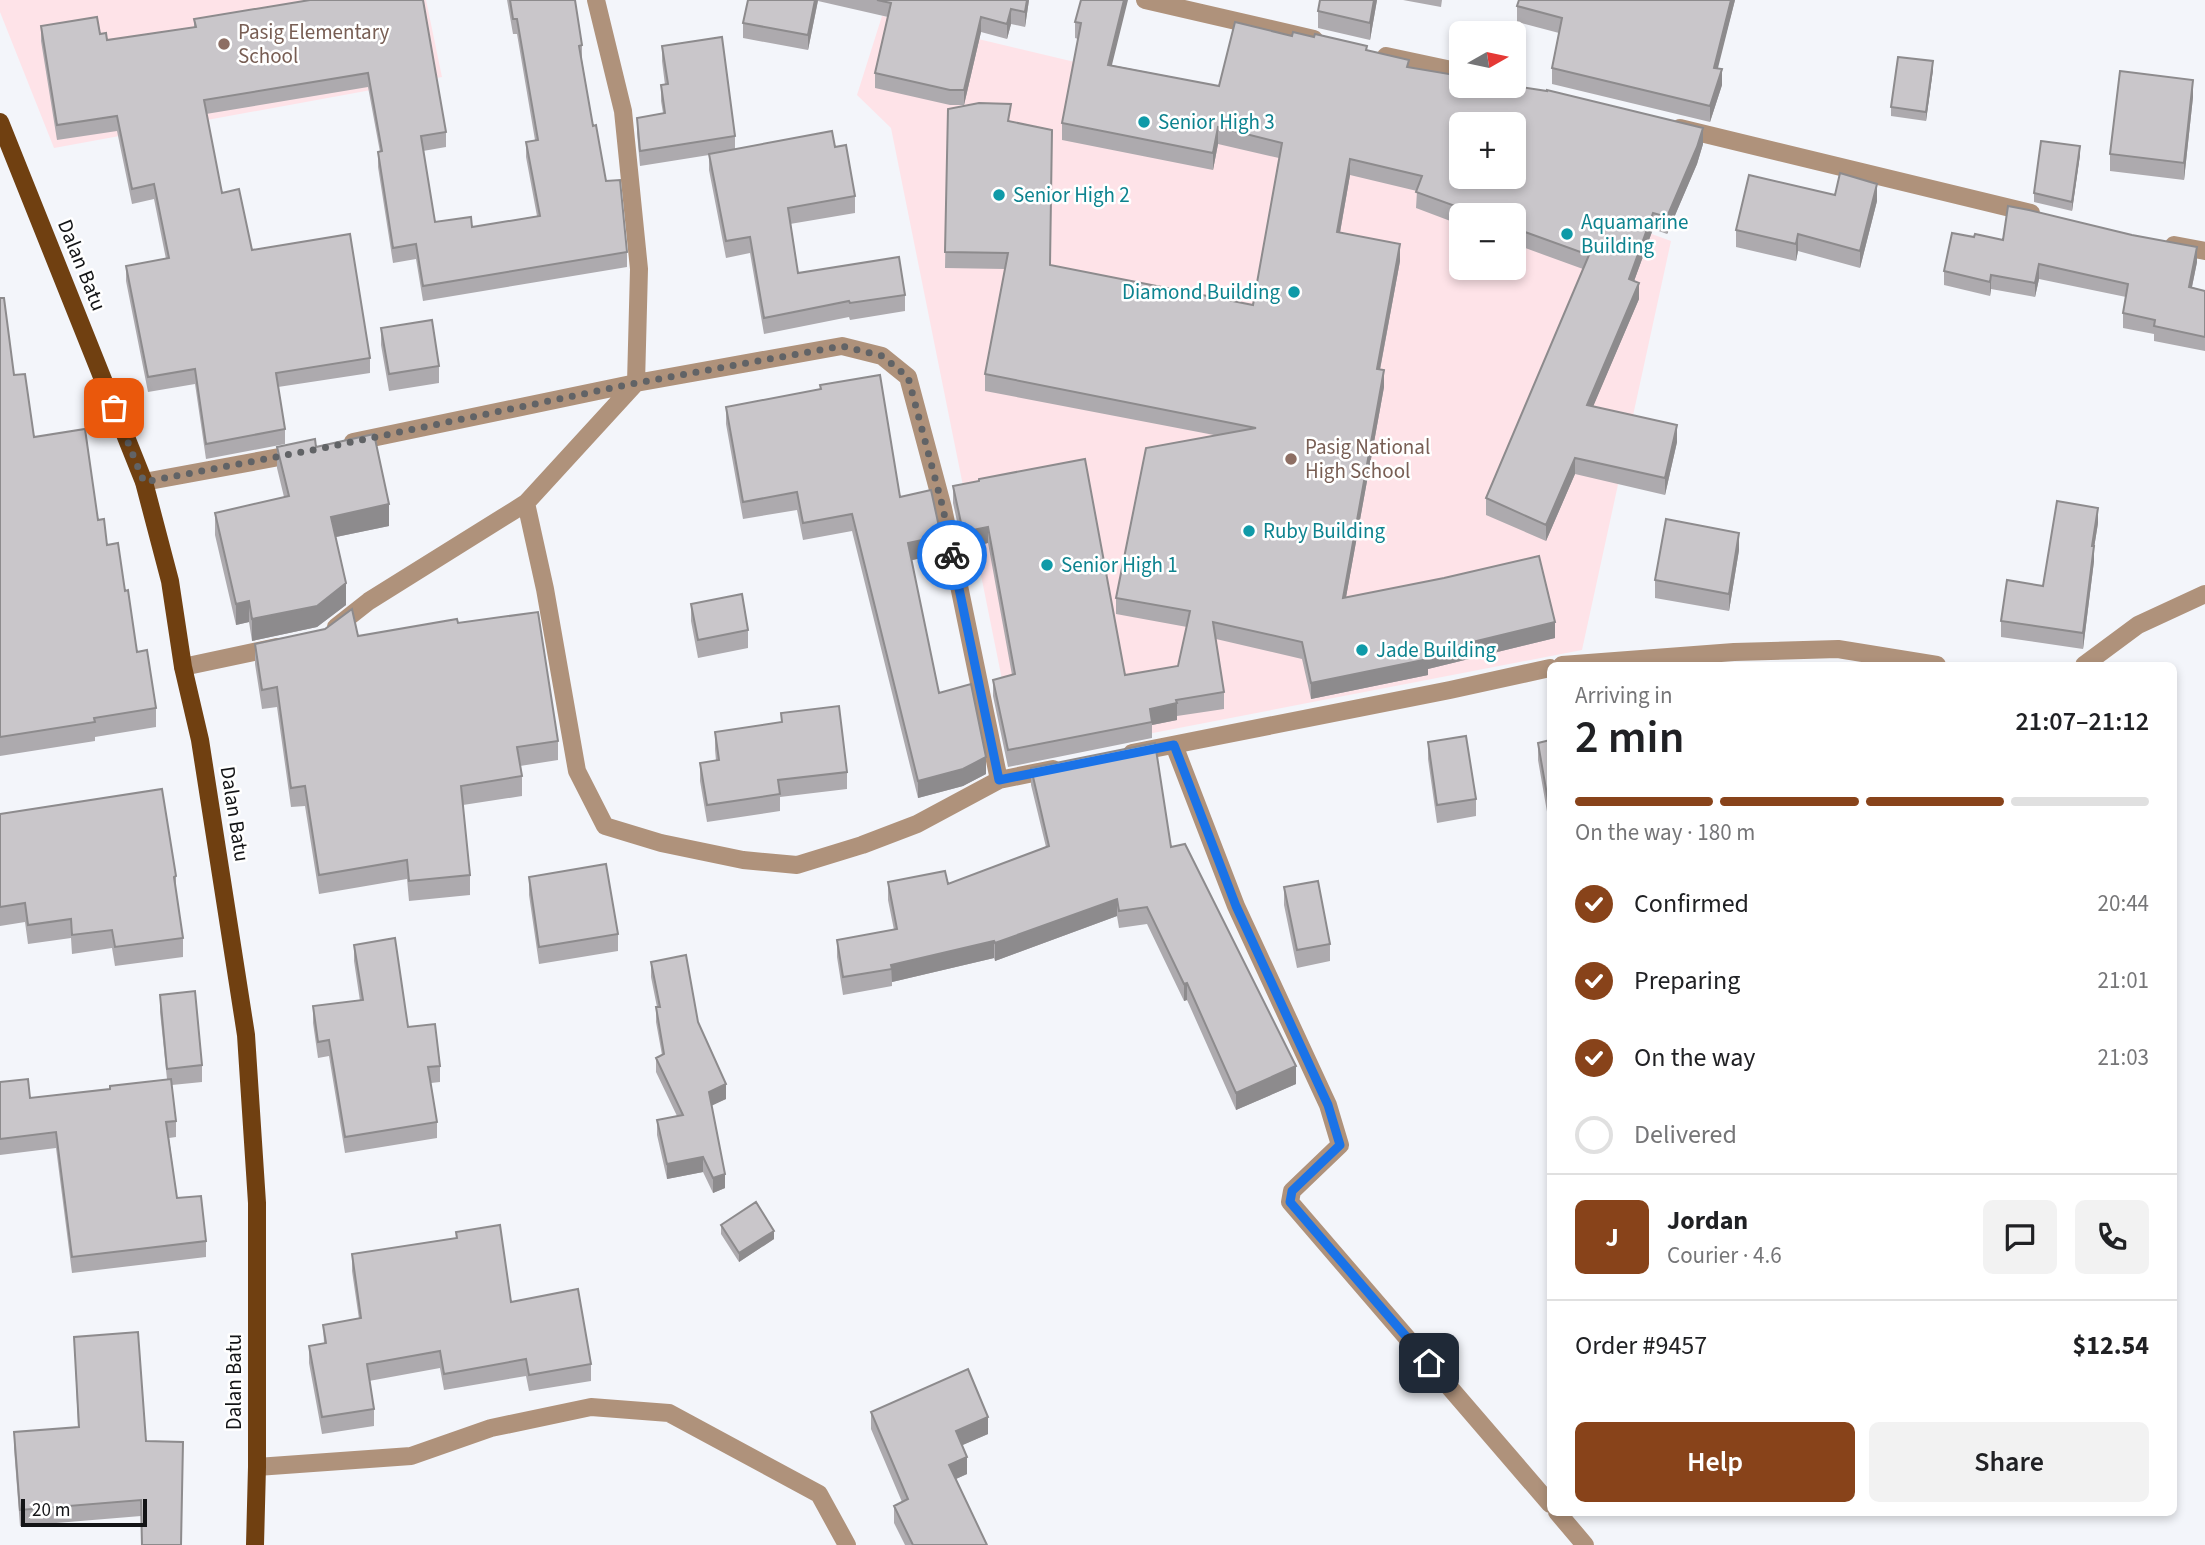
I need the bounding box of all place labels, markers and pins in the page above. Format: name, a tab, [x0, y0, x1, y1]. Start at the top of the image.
place label: Pasig Elementary School	[238, 17, 390, 71]
marker: Pasig Elementary School	[216, 36, 232, 52]
place label: Senior High 3	[1158, 107, 1275, 137]
marker: Senior High 3	[1136, 114, 1152, 130]
place label: Senior High 2	[1013, 180, 1130, 210]
marker: Senior High 2	[991, 187, 1007, 203]
place label: Aquamarine Building	[1581, 207, 1688, 261]
marker: Aquamarine Building	[1559, 226, 1575, 242]
place label: Diamond Building	[1122, 277, 1280, 307]
marker: Diamond Building	[1286, 284, 1302, 300]
pin	[84, 378, 144, 438]
place label: Pasig National High School	[1305, 432, 1430, 486]
marker: Pasig National High School	[1283, 451, 1299, 467]
place label: Ruby Building	[1263, 516, 1386, 546]
marker: Ruby Building	[1241, 523, 1257, 539]
place label: Senior High 1	[1061, 550, 1178, 580]
marker: Senior High 1	[1039, 557, 1055, 573]
place label: Jade Building	[1376, 635, 1497, 665]
marker: Jade Building	[1354, 642, 1370, 658]
pin	[1399, 1333, 1459, 1393]

